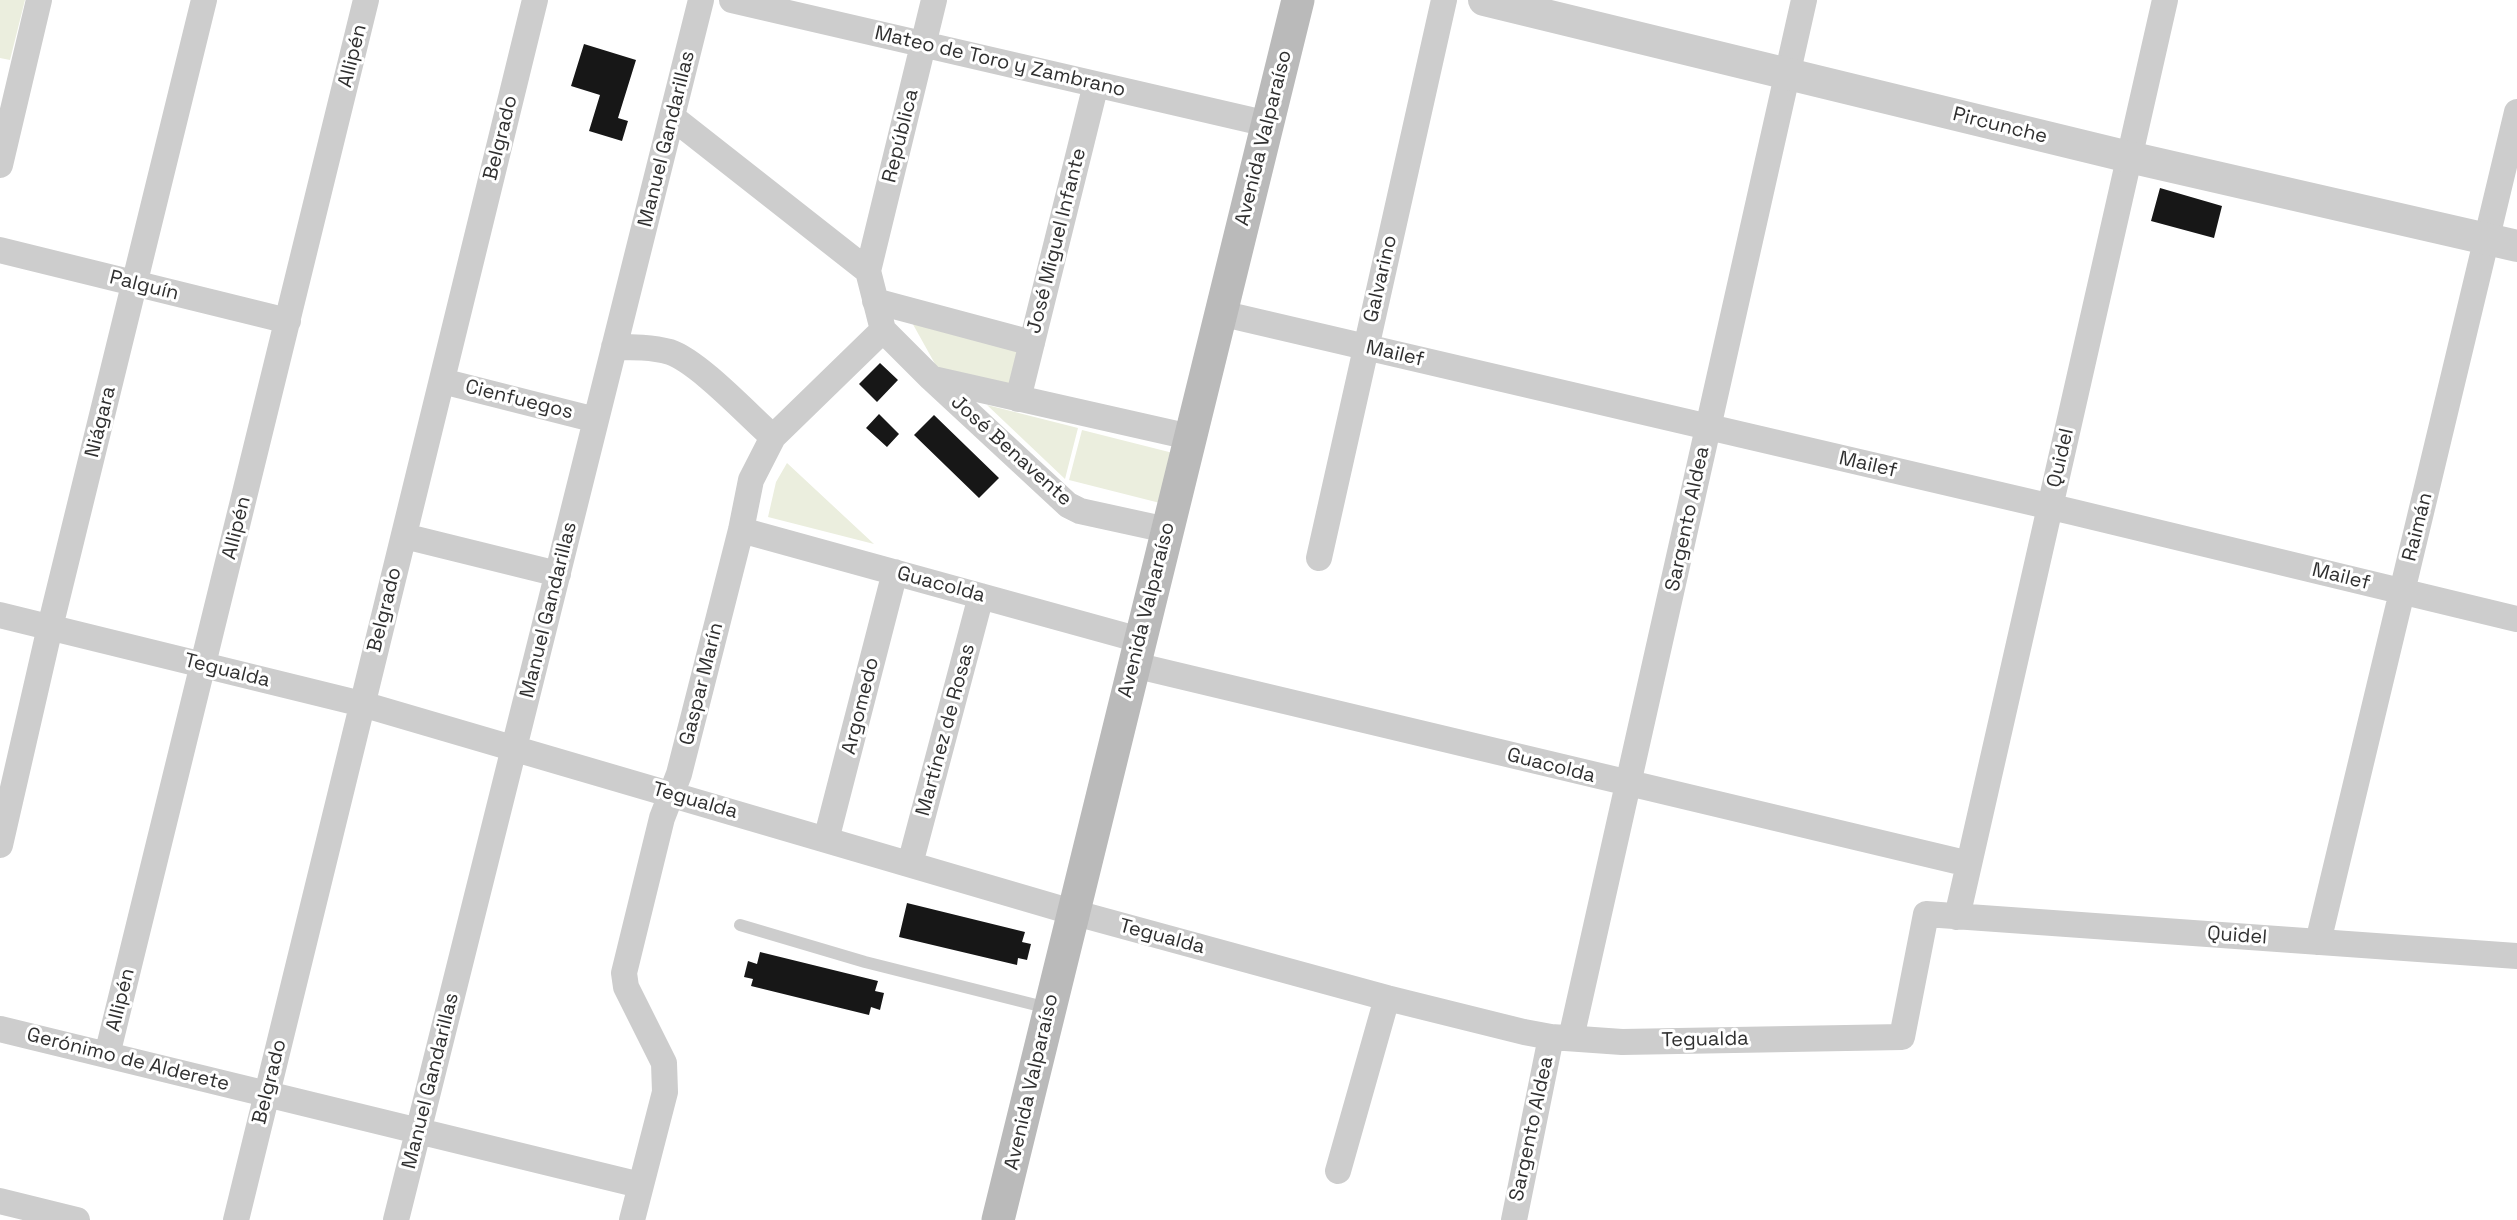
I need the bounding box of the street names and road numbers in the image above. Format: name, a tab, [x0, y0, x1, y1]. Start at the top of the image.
street label: Mateo de Toro y Zambrano	[872, 21, 1128, 103]
street label: Allipén	[334, 22, 372, 90]
street label: Manuel Gandarillas	[634, 48, 700, 230]
street label: Avenida Valparaíso	[1231, 48, 1297, 228]
street label: República	[878, 87, 924, 185]
street label: Belgrado	[479, 93, 523, 183]
street label: Pircunche	[1950, 103, 2050, 149]
street label: José Miguel Infante	[1022, 146, 1092, 336]
street label: Galvarino	[1359, 233, 1403, 325]
street label: Palguín	[107, 266, 181, 306]
street label: Mailef	[1364, 336, 1426, 372]
street label: Cienfuegos	[463, 375, 575, 425]
street label: Niágara	[81, 384, 121, 460]
street label: José Benavente	[946, 390, 1076, 512]
street label: Quidel	[2043, 426, 2079, 490]
street label: Sargento Aldea	[1661, 444, 1715, 594]
street label: Mailef	[1837, 447, 1899, 483]
street label: Raimán	[2398, 490, 2438, 564]
street label: Allipén	[218, 494, 256, 562]
street label: Manuel Gandarillas	[516, 519, 582, 701]
street label: Avenida Valparaíso	[1114, 520, 1180, 700]
street label: Mailef	[2310, 558, 2372, 596]
street label: Guacolda	[894, 562, 988, 608]
street label: Belgrado	[363, 565, 407, 655]
street label: Gaspar Marín	[675, 620, 729, 748]
street label: Martínez de Rosas	[912, 641, 980, 819]
street label: Tegualda	[182, 649, 272, 693]
street label: Argomedo	[837, 655, 885, 757]
street label: Guacolda	[1504, 743, 1598, 789]
street label: Tegualda	[650, 777, 740, 825]
street label: Tegualda	[1117, 914, 1207, 960]
street label: Quidel	[2206, 922, 2268, 950]
street label: Allipén	[102, 966, 140, 1034]
street label: Manuel Gandarillas	[398, 990, 464, 1172]
street label: Avenida Valparaíso	[1000, 992, 1064, 1172]
street label: Gerónimo de Alderete	[24, 1023, 232, 1097]
street label: Tegualda	[1661, 1027, 1749, 1053]
street label: Belgrado	[248, 1037, 292, 1127]
street label: Sargento Aldea	[1505, 1054, 1559, 1204]

